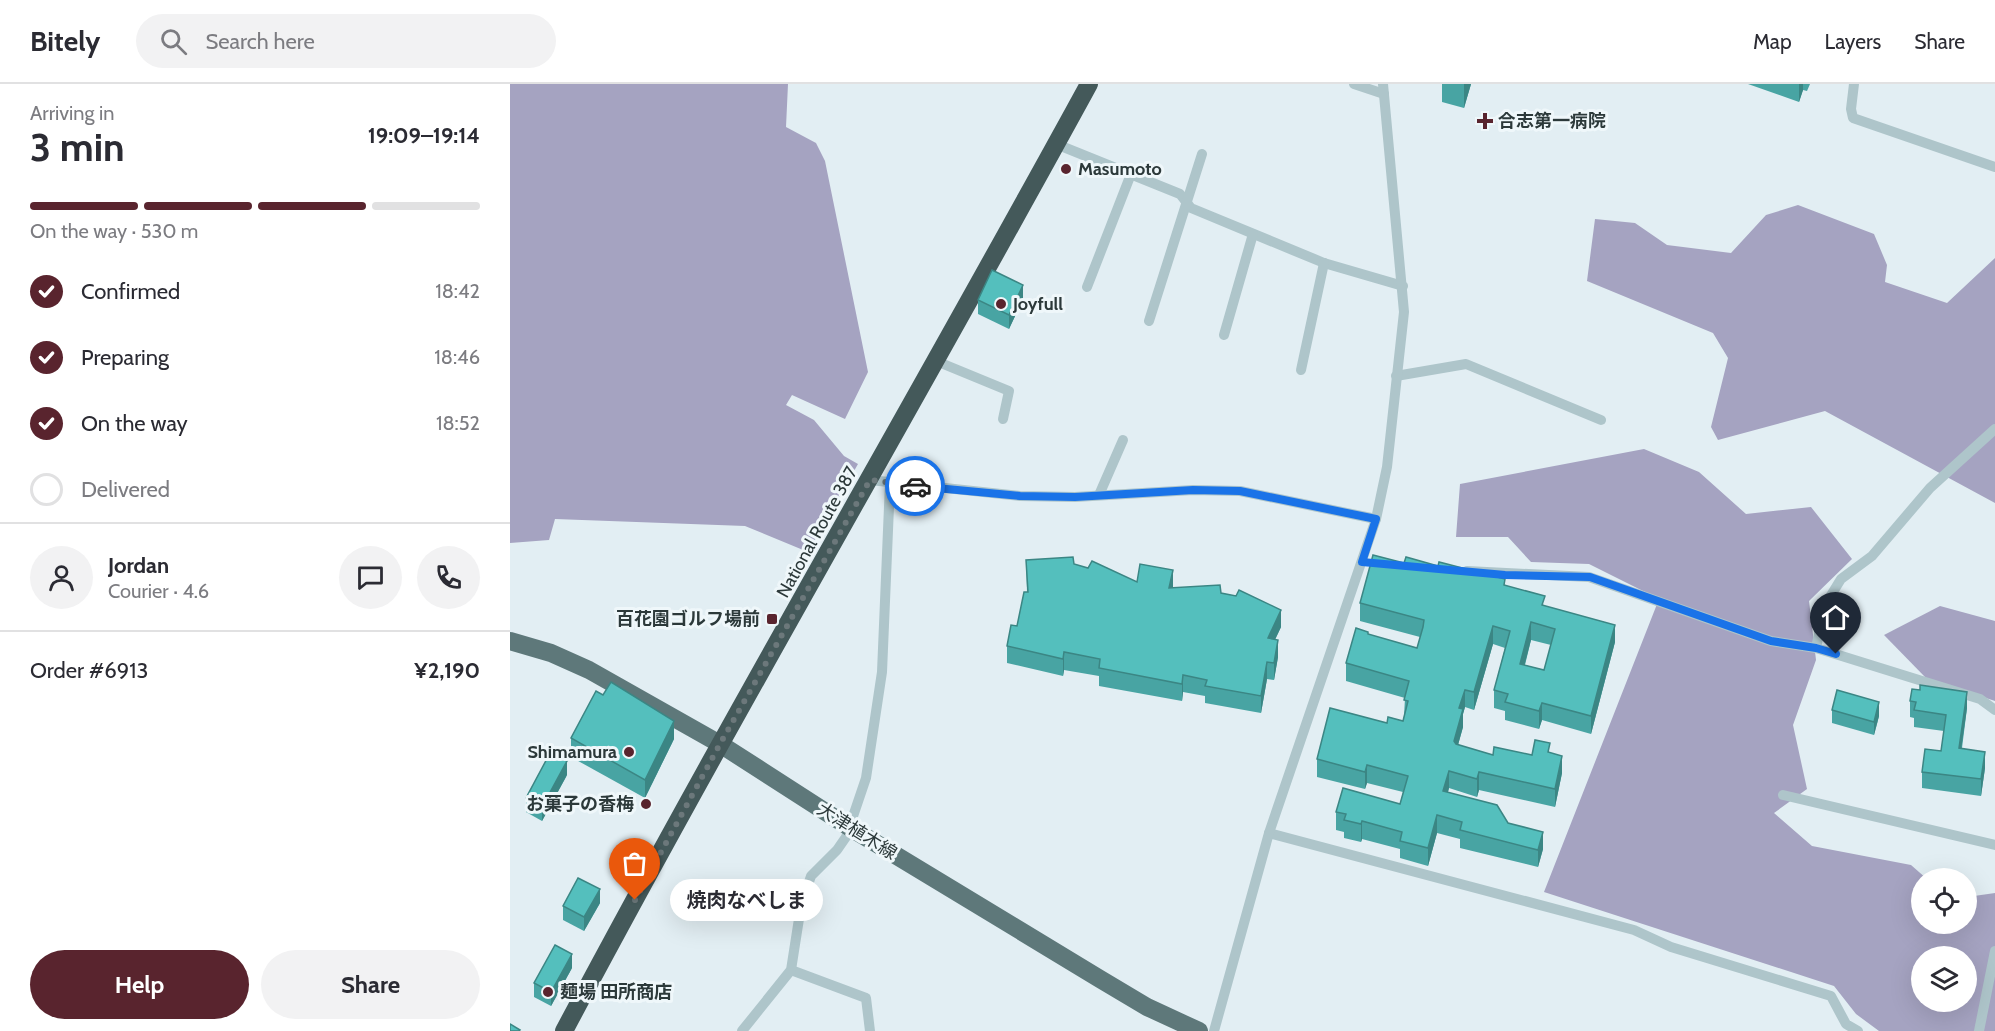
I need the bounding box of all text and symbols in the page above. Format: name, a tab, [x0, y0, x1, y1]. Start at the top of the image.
search box	[136, 14, 556, 68]
text: Bitely	[30, 24, 100, 58]
icon: search	[157, 25, 190, 58]
text: Search here	[205, 28, 315, 55]
text: Map	[1753, 29, 1792, 54]
text: Layers	[1825, 29, 1881, 54]
text: Share	[1914, 29, 1965, 54]
text: Arriving in	[30, 101, 114, 125]
place label: 合志第一病院	[1498, 110, 1606, 132]
marker: 合志第一病院	[1476, 112, 1494, 130]
text: 19:09–19:14	[368, 122, 480, 149]
text: 3 min	[30, 123, 125, 171]
place label: Masumoto	[1078, 158, 1162, 180]
marker: Masumoto	[1059, 162, 1073, 176]
text: On the way · 530 m	[30, 219, 198, 243]
icon: check	[30, 275, 63, 308]
text: Confirmed	[81, 278, 180, 305]
text: 18:42	[435, 279, 480, 303]
place label: Joyfull	[1012, 293, 1063, 315]
marker: Joyfull	[994, 297, 1008, 311]
icon: check	[30, 341, 63, 374]
text: Preparing	[81, 344, 169, 371]
text: 18:46	[434, 345, 480, 369]
icon: check	[30, 407, 63, 440]
text: On the way	[81, 410, 188, 437]
text: 18:52	[436, 411, 480, 435]
courier	[885, 456, 945, 516]
street label: National Route 387	[772, 463, 862, 601]
icon: car	[899, 470, 932, 503]
text: Delivered	[81, 476, 170, 503]
button: person	[30, 546, 93, 609]
button: chat	[339, 546, 402, 609]
button: phone	[417, 546, 480, 609]
text: Jordan	[108, 552, 169, 579]
text: Courier · 4.6	[108, 579, 209, 603]
pin	[1810, 592, 1861, 654]
icon: home	[1819, 601, 1852, 634]
place label: 百花園ゴルフ場前	[616, 608, 760, 630]
marker: 百花園ゴルフ場前	[765, 612, 779, 626]
text: Order #6913	[30, 657, 148, 684]
text: ¥2,190	[414, 657, 480, 684]
place label: Shimamura	[528, 741, 617, 763]
marker: Shimamura	[622, 745, 636, 759]
place label: お菓子の香梅	[526, 793, 634, 815]
marker: お菓子の香梅	[639, 797, 653, 811]
street label: 大津植木線	[813, 798, 901, 864]
pin	[609, 838, 660, 900]
icon: bag	[618, 847, 651, 880]
map controls	[1911, 868, 1977, 1012]
button: locate	[1911, 868, 1977, 934]
callout: 焼肉なべしま	[671, 879, 824, 921]
text: 焼肉なべしま	[687, 888, 807, 912]
button: layers	[1911, 946, 1977, 1012]
button: Help	[30, 950, 249, 1019]
button: Share	[261, 950, 480, 1019]
place label: 麺場 田所商店	[560, 981, 672, 1003]
marker: 麺場 田所商店	[541, 985, 555, 999]

